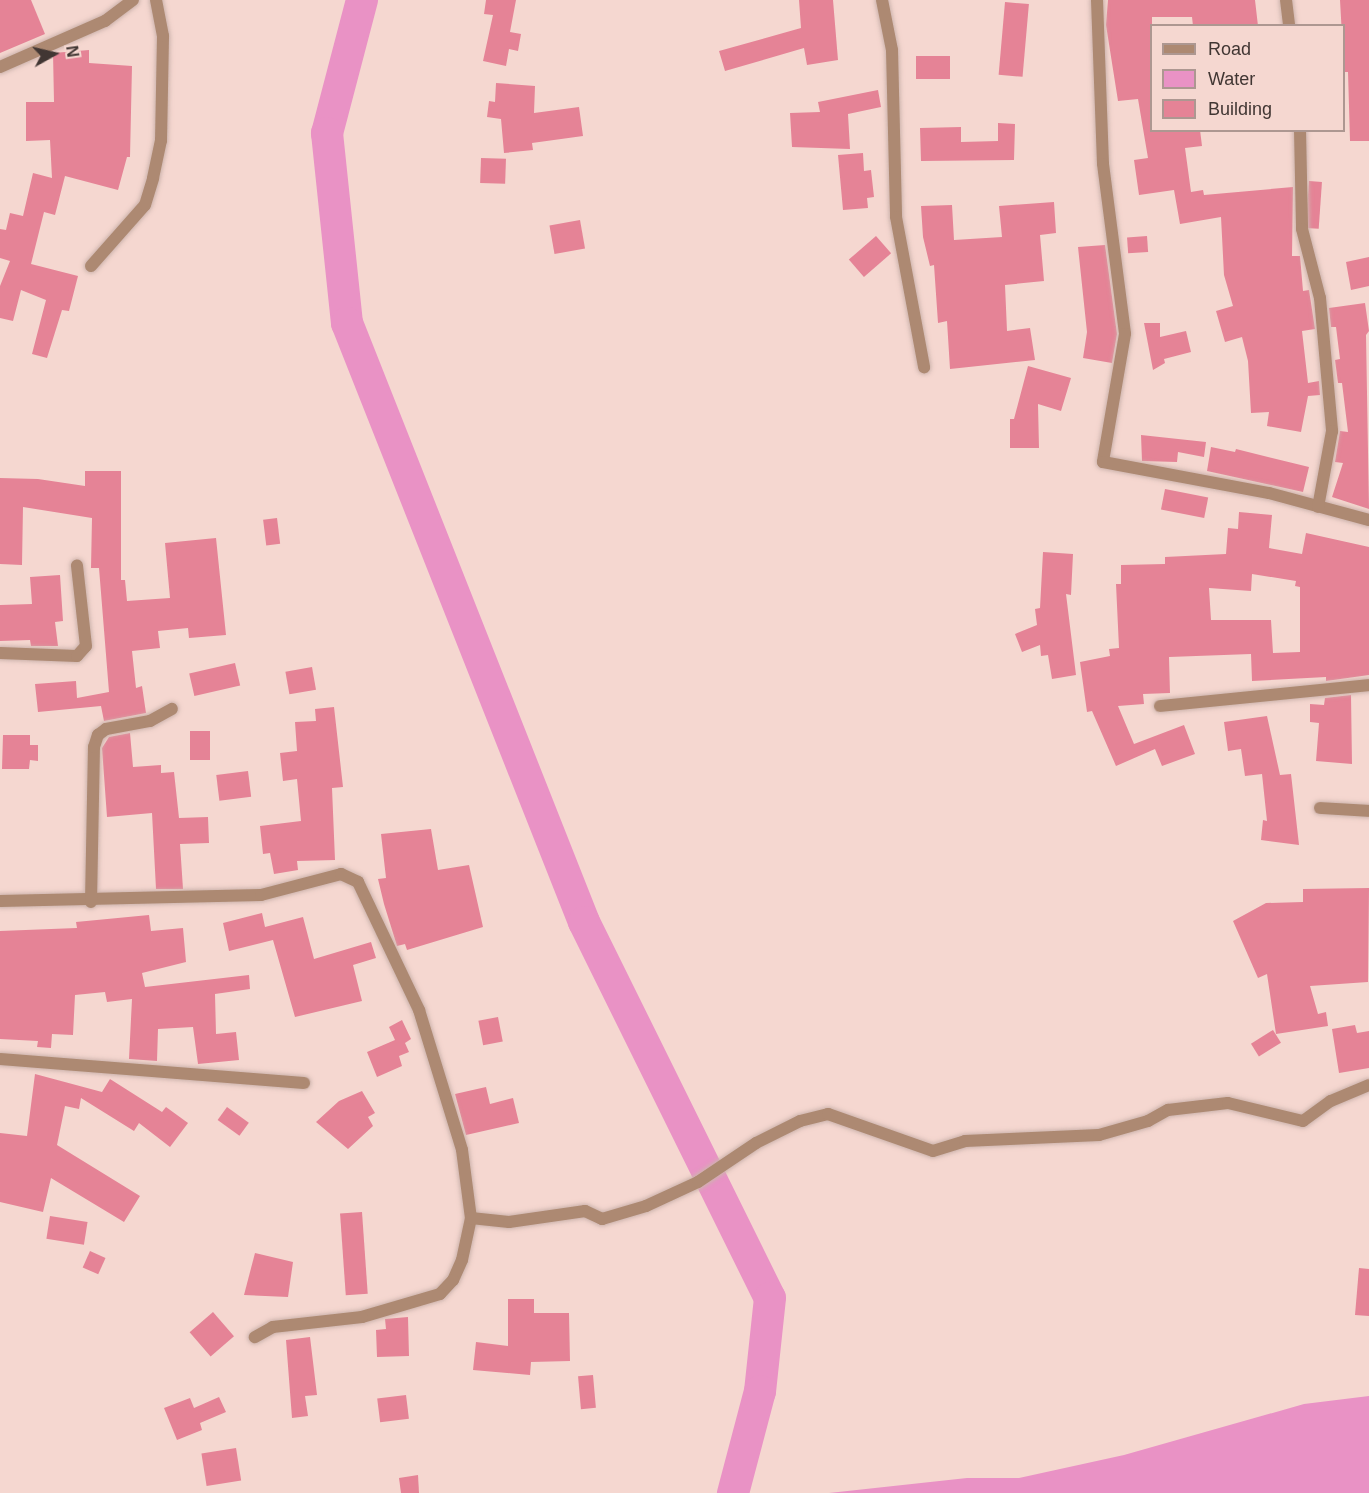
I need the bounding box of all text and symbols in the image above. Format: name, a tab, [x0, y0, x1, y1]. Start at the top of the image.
north arrow	[24, 24, 84, 84]
legend	[1150, 24, 1345, 132]
text: Road	[1208, 39, 1251, 59]
text: N	[63, 45, 82, 58]
text: Water	[1208, 69, 1255, 89]
text: Building	[1208, 99, 1272, 119]

